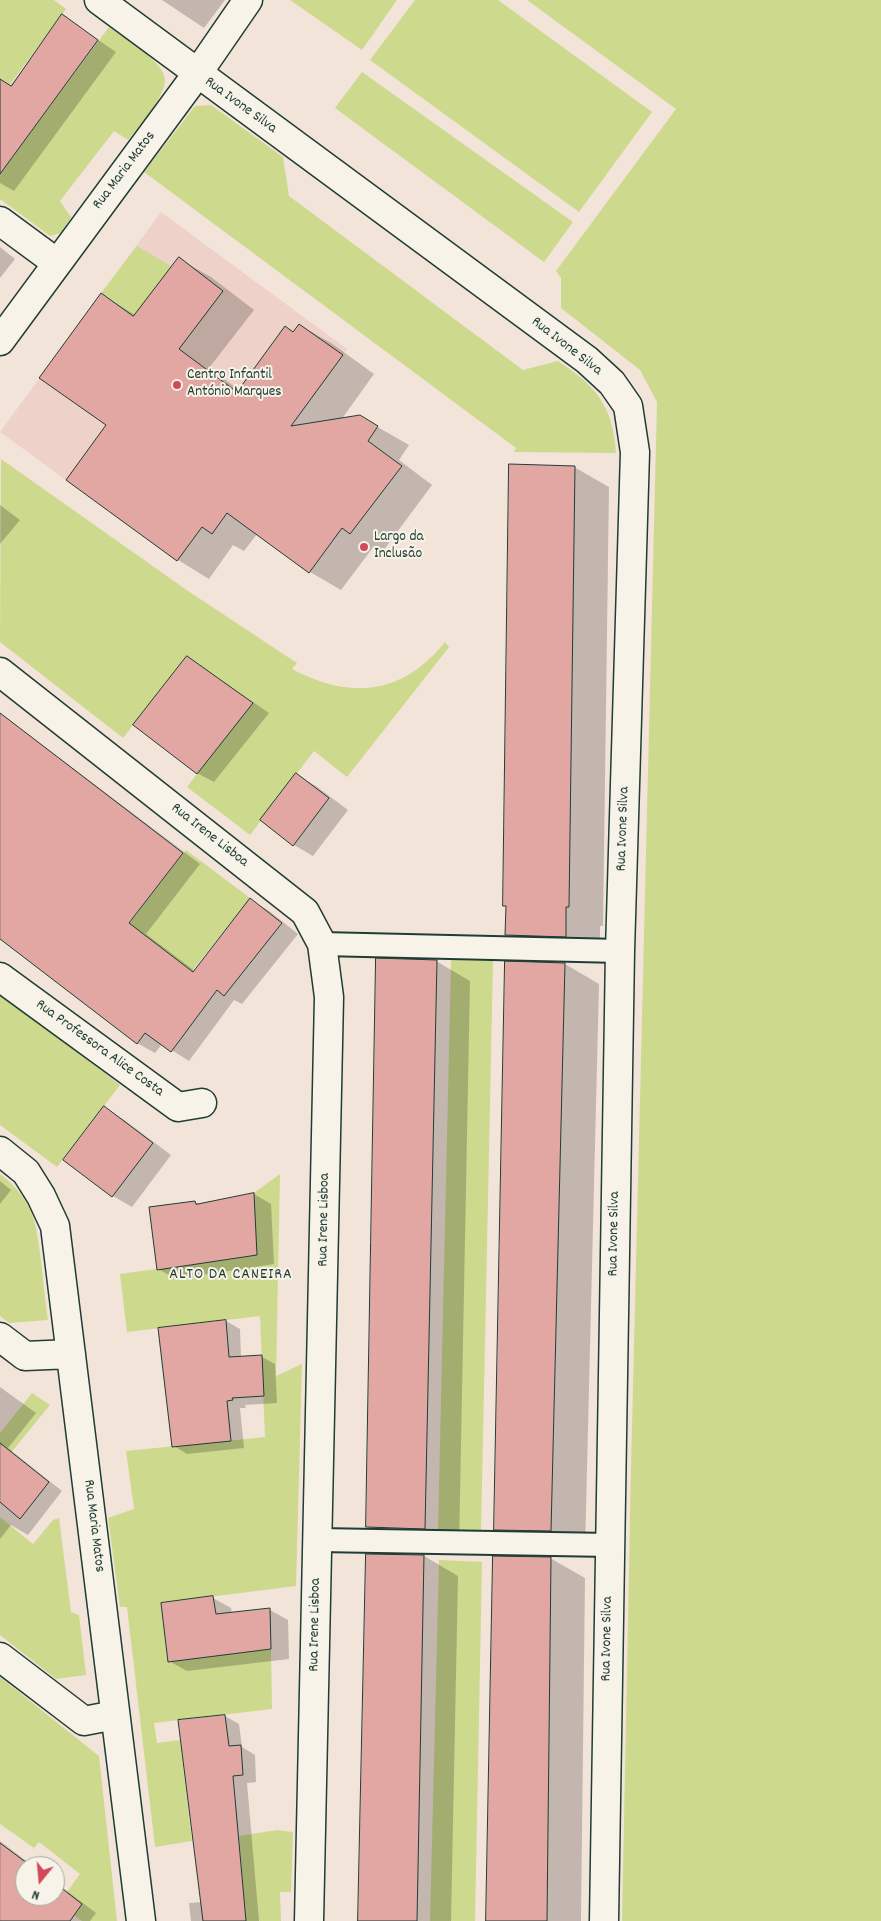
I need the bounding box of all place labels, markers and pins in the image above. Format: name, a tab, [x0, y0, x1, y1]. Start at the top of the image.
place label: Centro Infantil António Marques	[187, 367, 282, 402]
marker: Centro Infantil António Marques	[171, 379, 183, 391]
place label: Largo da Inclusão	[374, 529, 423, 564]
marker: Largo da Inclusão	[358, 541, 370, 553]

